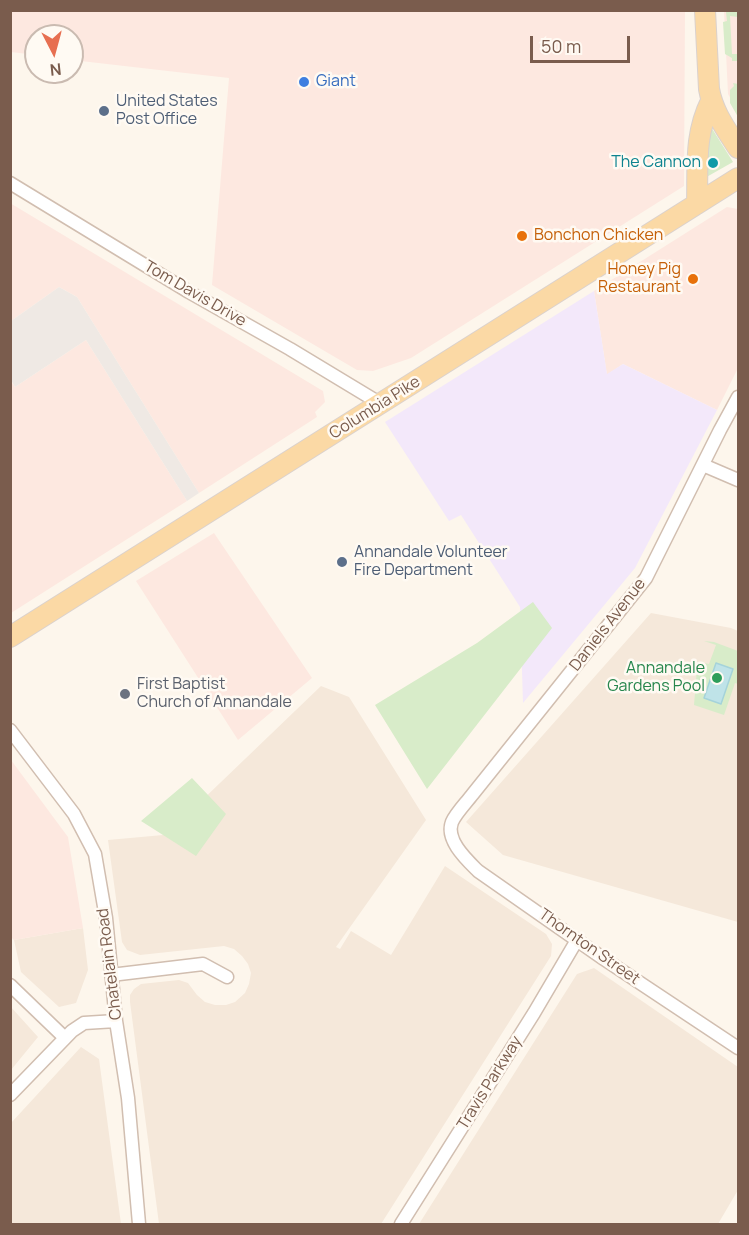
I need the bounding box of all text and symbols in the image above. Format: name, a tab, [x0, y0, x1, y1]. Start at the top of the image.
north arrow	[24, 24, 84, 84]
scale bar	[533, 24, 634, 62]
text: 50 m	[541, 34, 581, 58]
text: N	[49, 58, 63, 81]
place label: Giant	[316, 72, 356, 92]
marker: Giant	[297, 75, 311, 89]
place label: United States Post Office	[116, 92, 218, 130]
marker: United States Post Office	[97, 104, 111, 118]
place label: The Cannon	[611, 153, 701, 173]
marker: The Cannon	[706, 156, 720, 170]
place label: Bonchon Chicken	[534, 226, 663, 246]
marker: Bonchon Chicken	[515, 229, 529, 243]
street label: Tom Davis Drive	[141, 257, 249, 331]
place label: Honey Pig Restaurant	[598, 260, 681, 298]
marker: Honey Pig Restaurant	[686, 272, 700, 286]
street label: Columbia Pike	[326, 372, 424, 444]
place label: Annandale Volunteer Fire Department	[354, 543, 508, 581]
marker: Annandale Volunteer Fire Department	[335, 555, 349, 569]
street label: Daniels Avenue	[566, 575, 650, 675]
place label: Annandale Gardens Pool	[607, 659, 705, 697]
marker: Annandale Gardens Pool	[710, 671, 724, 685]
place label: First Baptist Church of Annandale	[137, 675, 292, 713]
marker: First Baptist Church of Annandale	[118, 687, 132, 701]
street label: Thornton Street	[535, 905, 643, 989]
street label: Chatelain Road	[94, 907, 126, 1021]
street label: Travis Parkway	[454, 1033, 526, 1133]

